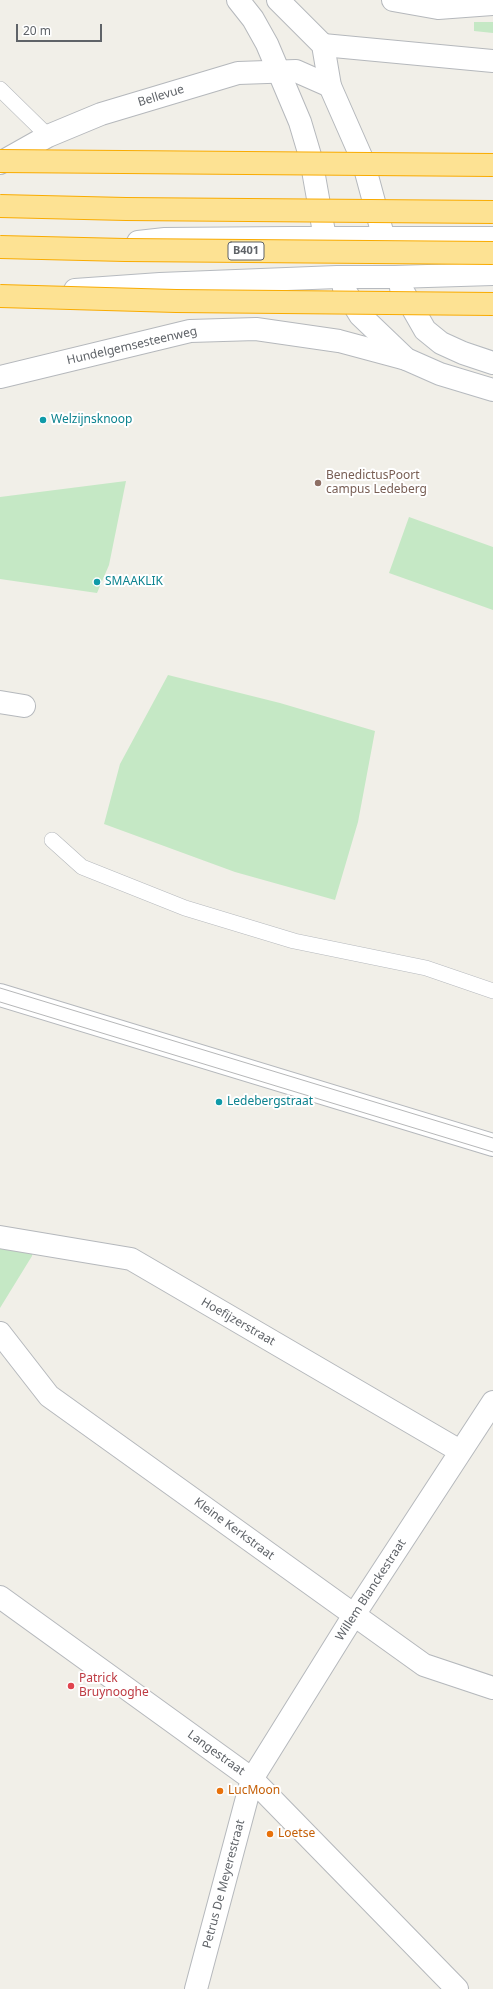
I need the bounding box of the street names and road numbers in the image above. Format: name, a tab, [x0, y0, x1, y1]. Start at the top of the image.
street label: Bellevue	[136, 82, 186, 110]
road number: B401	[228, 242, 264, 260]
street label: Hundelgemsesteenweg	[65, 324, 199, 368]
street label: Hoefijzerstraat	[198, 1295, 278, 1349]
street label: Kleine Kerkstraat	[191, 1495, 277, 1563]
street label: Willem Blanckestraat	[333, 1537, 409, 1643]
street label: Langestraat	[185, 1727, 247, 1779]
street label: Petrus De Meyerestraat	[200, 1818, 248, 1950]

